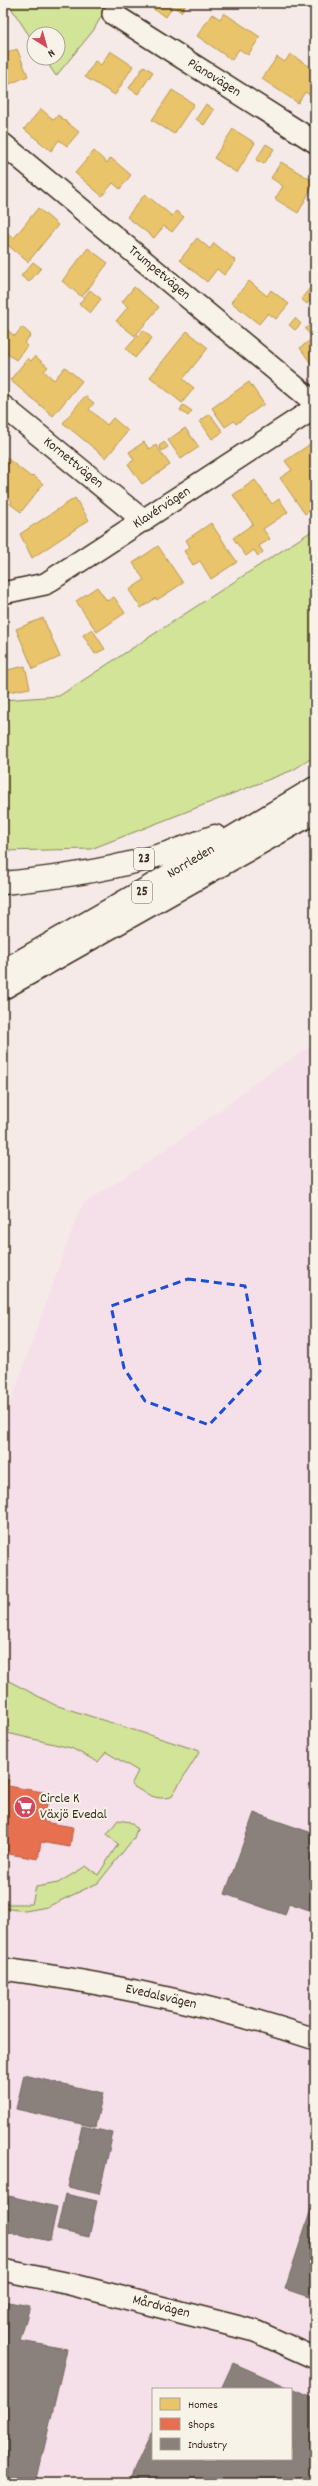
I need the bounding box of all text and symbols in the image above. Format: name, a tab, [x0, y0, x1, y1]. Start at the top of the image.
north arrow	[26, 26, 66, 66]
text: N	[43, 44, 58, 61]
street label: Pianovägen	[183, 54, 245, 102]
street label: Trumpetvägen	[124, 241, 194, 305]
street label: Kornettvägen	[39, 432, 107, 494]
street label: Klavérvägen	[129, 482, 195, 534]
street label: Norrleden	[163, 840, 219, 884]
road number: 23	[134, 848, 154, 870]
road number: 25	[132, 881, 152, 903]
place label: Circle K Växjö Evedal	[40, 1789, 108, 1825]
supermarket icon: Circle K Växjö Evedal	[12, 1794, 38, 1820]
street label: Evedalsvägen	[124, 1979, 198, 2015]
street label: Mårdvägen	[130, 2290, 192, 2324]
legend	[152, 2388, 292, 2460]
text: Homes	[188, 2397, 218, 2414]
text: Shops	[188, 2417, 215, 2434]
text: Industry	[188, 2437, 228, 2454]

